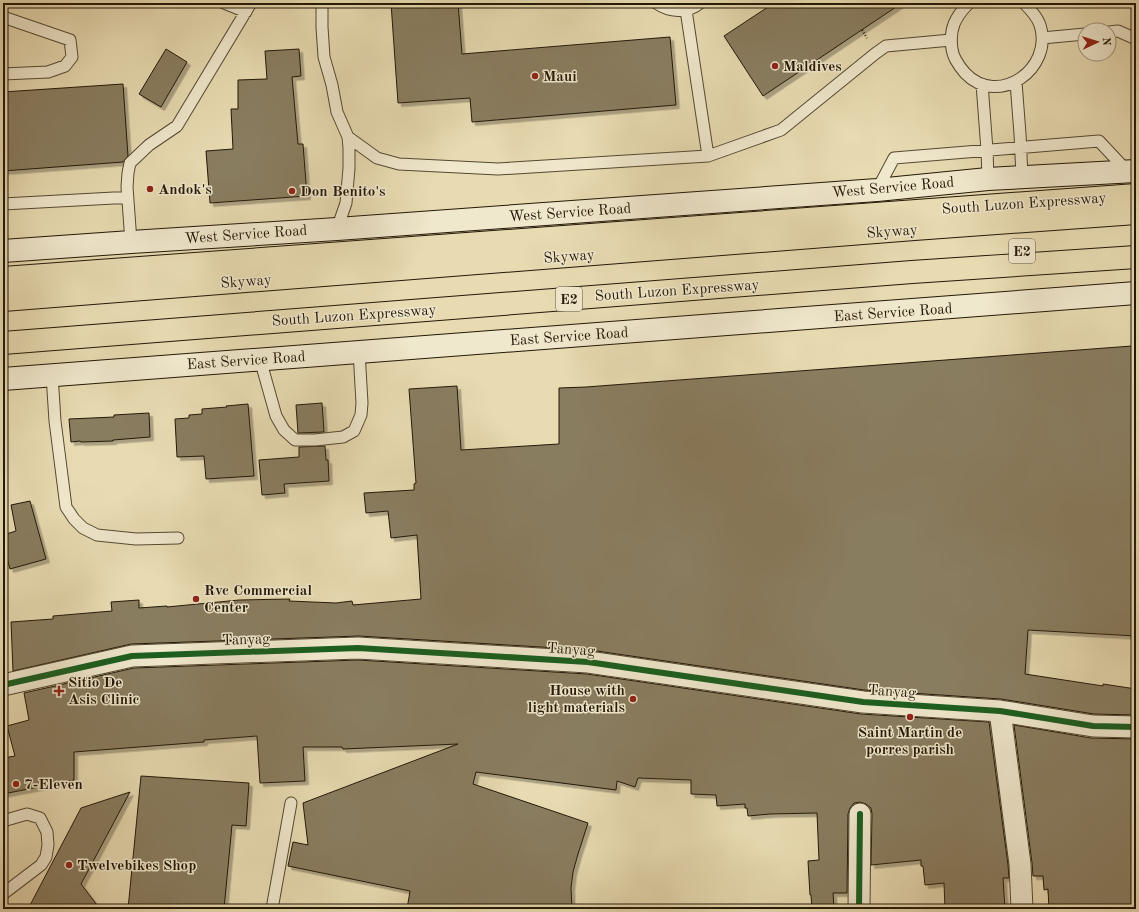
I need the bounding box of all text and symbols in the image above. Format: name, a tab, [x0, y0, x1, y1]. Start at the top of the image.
north arrow	[1077, 22, 1117, 62]
text: N	[1100, 37, 1111, 47]
place label: Maldives	[783, 60, 842, 75]
marker: Maldives	[770, 61, 780, 71]
place label: Maui	[543, 70, 577, 85]
marker: Maui	[530, 71, 540, 81]
street label: West Service Road	[831, 176, 955, 201]
place label: Andok's	[158, 183, 212, 198]
marker: Andok's	[145, 184, 155, 194]
place label: Don Benito's	[300, 185, 385, 200]
marker: Don Benito's	[287, 186, 297, 196]
street label: South Luzon Expressway	[941, 191, 1107, 218]
street label: West Service Road	[508, 202, 632, 225]
street label: Skyway	[866, 223, 918, 242]
street label: West Service Road	[184, 224, 308, 247]
road number: E2	[1009, 239, 1035, 263]
street label: Skyway	[543, 248, 595, 267]
street label: Skyway	[220, 273, 272, 292]
street label: South Luzon Expressway	[594, 278, 760, 305]
road number: E2	[556, 287, 582, 311]
street label: East Service Road	[833, 302, 953, 325]
street label: South Luzon Expressway	[271, 303, 437, 330]
street label: East Service Road	[509, 326, 629, 349]
street label: East Service Road	[186, 350, 306, 373]
place label: Rvc Commercial Center	[204, 584, 312, 616]
marker: Rvc Commercial Center	[191, 594, 201, 604]
street label: Tanyag	[222, 632, 271, 649]
street label: Tanyag	[546, 641, 596, 660]
place label: Sitio De Asis Clinic	[68, 676, 140, 708]
street label: Tanyag	[867, 683, 917, 702]
place label: House with light materials	[528, 684, 625, 716]
marker: Sitio De Asis Clinic	[53, 685, 65, 697]
marker: House with light materials	[628, 694, 638, 704]
marker: Saint Martin de porres parish	[905, 712, 915, 722]
place label: Saint Martin de porres parish	[858, 726, 962, 758]
place label: 7-Eleven	[24, 778, 83, 793]
marker: 7-Eleven	[11, 779, 21, 789]
place label: Twelvebikes Shop	[77, 859, 196, 874]
marker: Twelvebikes Shop	[64, 860, 74, 870]

